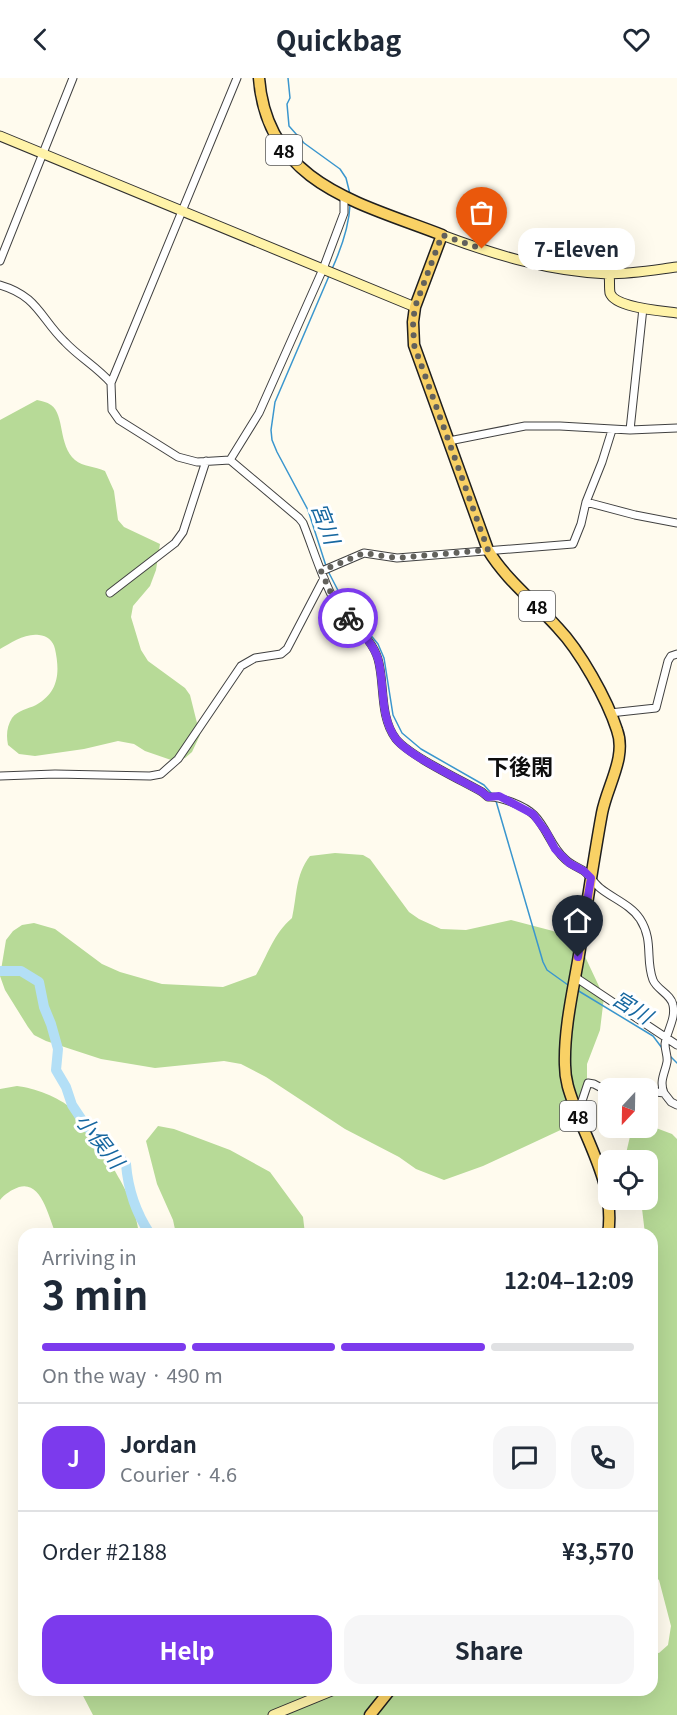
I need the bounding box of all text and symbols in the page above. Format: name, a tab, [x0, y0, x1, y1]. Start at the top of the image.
text: Quickbag	[276, 20, 401, 59]
icon: back	[24, 23, 57, 56]
icon: heart	[620, 23, 653, 56]
road number: 48	[266, 135, 302, 165]
pin	[456, 187, 507, 249]
icon: bag	[465, 196, 498, 229]
callout: 7-Eleven	[518, 228, 635, 270]
text: 7-Eleven	[534, 234, 619, 263]
water label: 宮川	[305, 498, 349, 550]
courier	[318, 588, 378, 648]
road number: 48	[519, 591, 555, 621]
icon: bike	[332, 602, 365, 635]
district label: 下後閑	[487, 749, 553, 781]
pin	[552, 895, 603, 957]
icon: home	[561, 904, 594, 937]
water label: 宮川	[607, 982, 660, 1031]
north arrow	[598, 1078, 658, 1138]
map controls	[598, 1078, 658, 1210]
road number: 48	[560, 1101, 596, 1131]
water label: 小俣川	[70, 1106, 133, 1176]
button: locate	[598, 1150, 658, 1210]
text: Arriving in	[42, 1242, 137, 1271]
text: 12:04–12:09	[504, 1263, 634, 1295]
text: 3 min	[42, 1265, 148, 1321]
text: On the way · 490 m	[42, 1360, 223, 1389]
button: chat	[493, 1426, 556, 1489]
button: phone	[571, 1426, 634, 1489]
text: Jordan	[120, 1427, 197, 1459]
text: J	[67, 1441, 80, 1473]
text: Courier · 4.6	[120, 1459, 237, 1488]
text: Order #2188	[42, 1534, 167, 1566]
text: ¥3,570	[562, 1534, 634, 1566]
button: Help	[42, 1615, 332, 1684]
button: Share	[344, 1615, 634, 1684]

